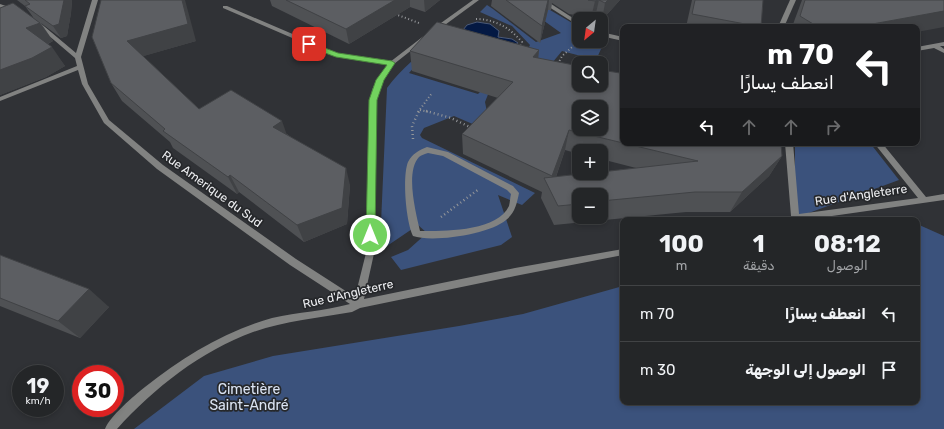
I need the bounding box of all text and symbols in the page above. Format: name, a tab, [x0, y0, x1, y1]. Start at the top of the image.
north arrow	[572, 12, 608, 48]
map controls	[572, 12, 608, 224]
pin	[292, 27, 326, 61]
icon: arrive	[298, 33, 320, 55]
text: 70 m	[767, 38, 834, 71]
icon: left	[848, 40, 900, 92]
button: search	[572, 56, 608, 92]
text: انعطف يسارًا	[740, 72, 834, 94]
button: layers	[572, 100, 608, 136]
icon: left	[696, 116, 718, 138]
icon: ahead	[738, 116, 760, 138]
icon: ahead	[780, 116, 802, 138]
icon: right	[822, 116, 844, 138]
button: +	[572, 144, 608, 180]
street label: Rue Amerique du Sud	[159, 148, 265, 230]
street label: Rue d'Angleterre	[814, 182, 908, 208]
button: −	[572, 188, 608, 224]
position arrow	[349, 214, 391, 256]
text: 100	[659, 230, 704, 258]
text: 1	[753, 230, 765, 258]
text: 08:12	[814, 230, 881, 258]
text: m	[676, 258, 687, 273]
text: دقيقة	[743, 258, 774, 273]
text: الوصول	[827, 258, 868, 273]
street label: Rue d'Angleterre	[301, 277, 395, 311]
icon: left	[878, 303, 900, 325]
text: 70 m	[640, 305, 674, 323]
text: انعطف يسارًا	[785, 305, 866, 323]
icon: arrive	[878, 359, 900, 381]
text: 30 m	[640, 361, 676, 379]
text: الوصول إلى الوجهة	[745, 361, 866, 379]
speed limit sign: 30	[72, 365, 124, 417]
text: 19	[27, 374, 49, 398]
park label: Cimetière Saint-André	[209, 381, 289, 414]
text: km/h	[26, 395, 50, 407]

